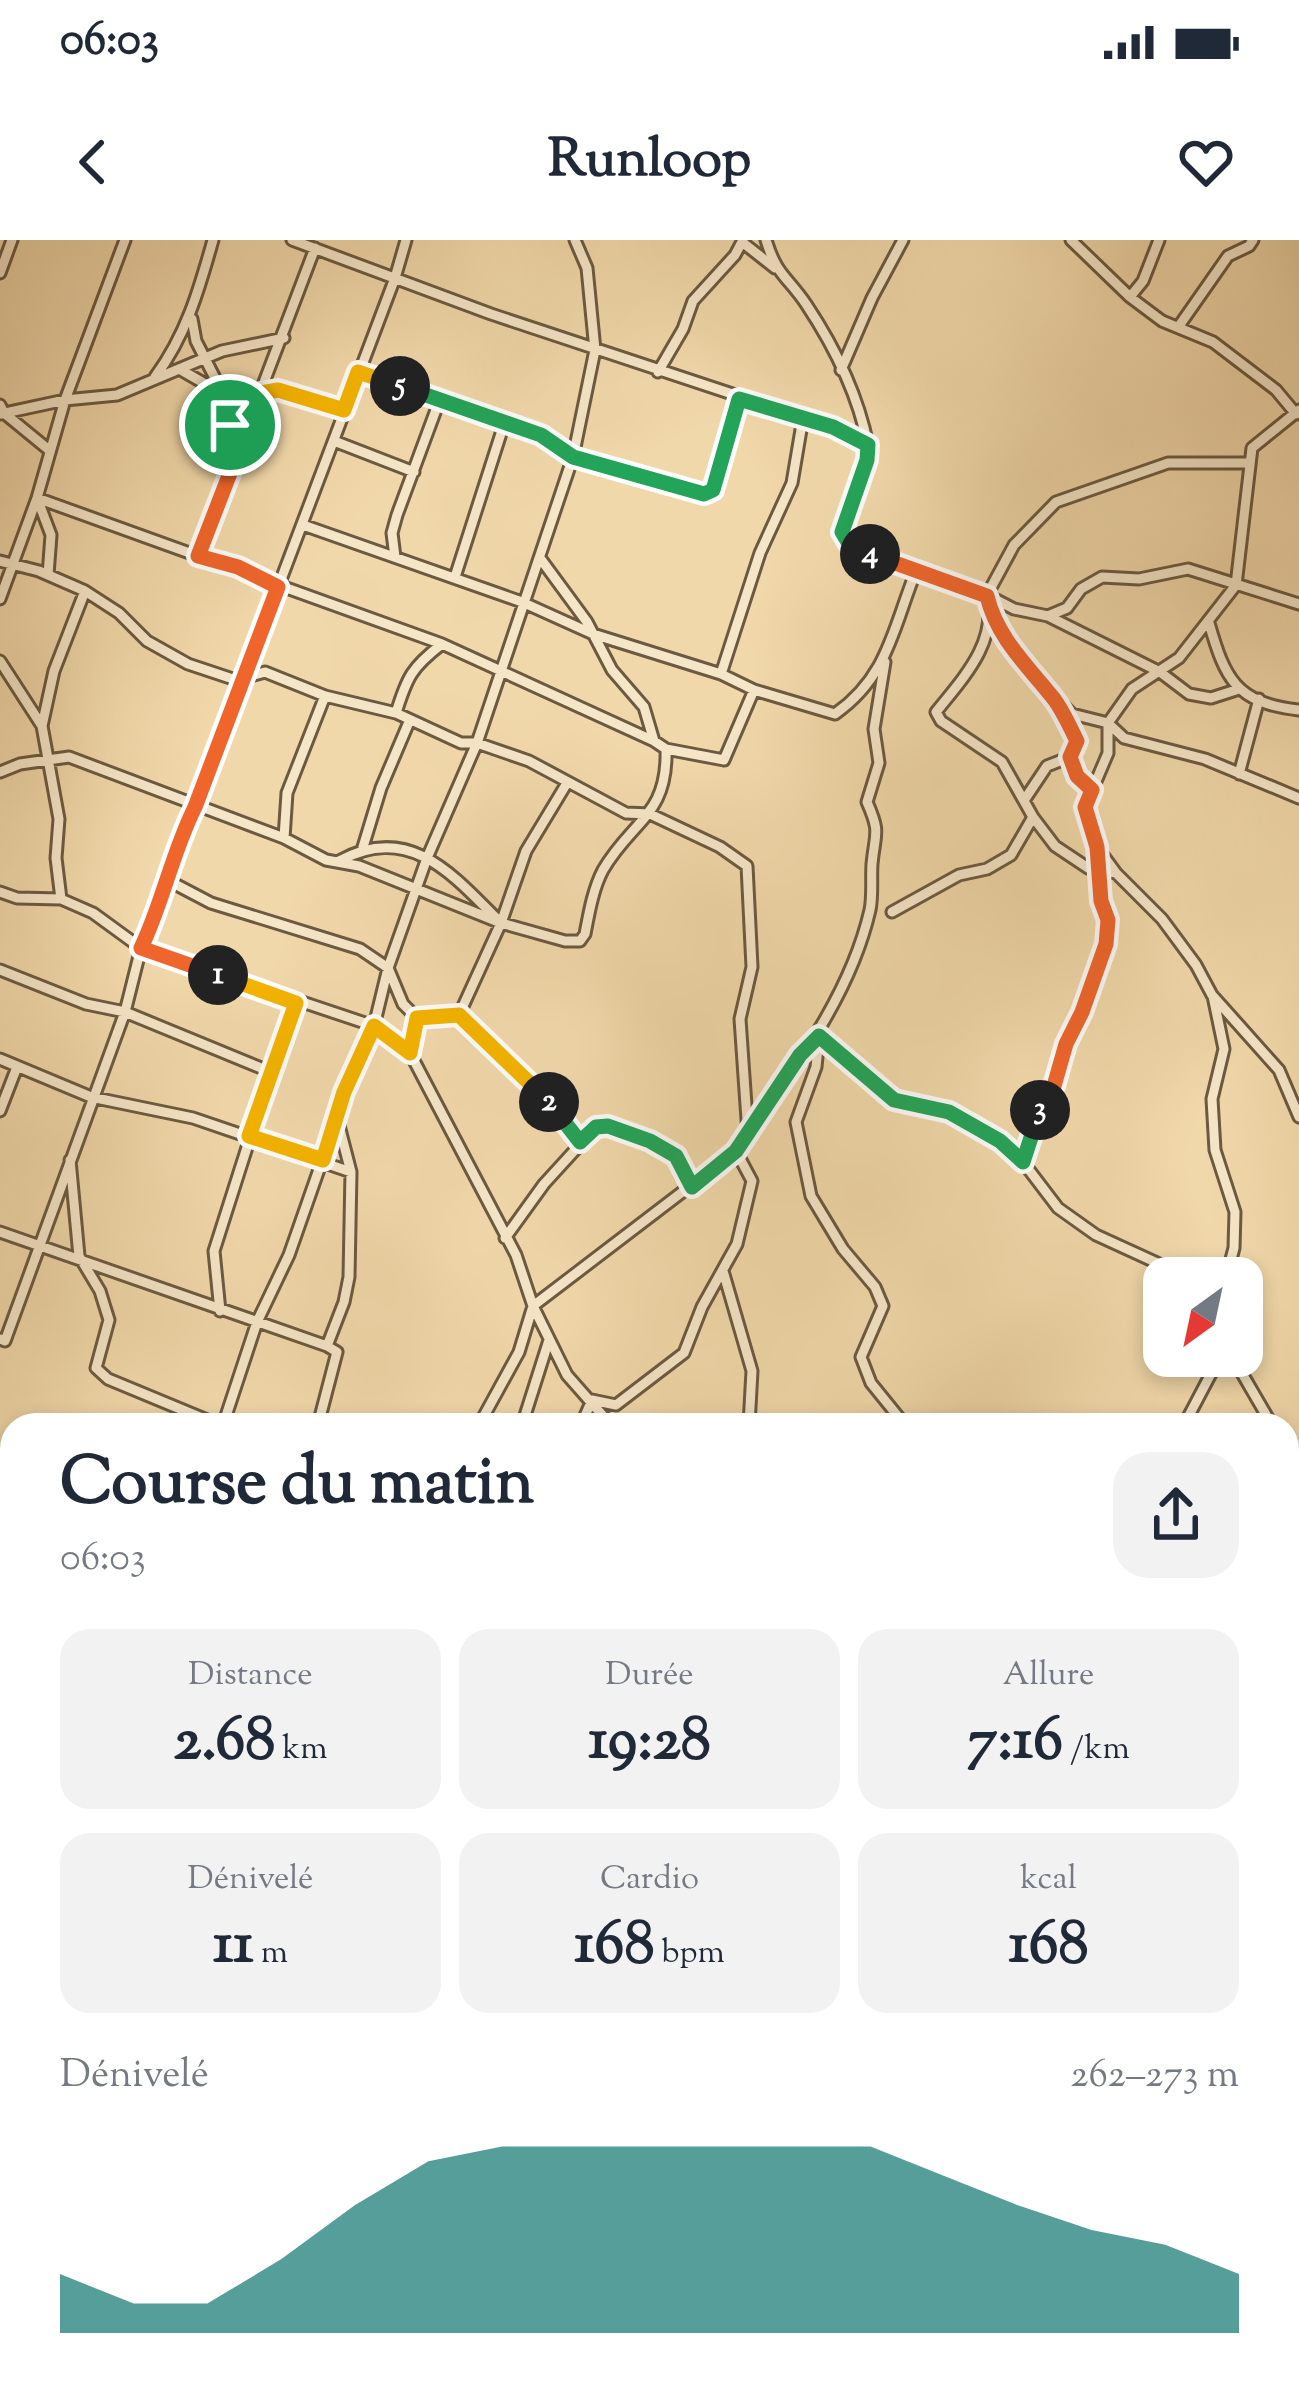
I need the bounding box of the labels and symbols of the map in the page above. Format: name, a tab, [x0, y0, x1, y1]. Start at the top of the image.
pin: 5	[370, 356, 430, 416]
pin	[179, 374, 281, 476]
pin: 4	[840, 524, 900, 584]
pin: 1	[188, 945, 248, 1005]
pin: 2	[519, 1072, 579, 1132]
pin: 3	[1010, 1080, 1070, 1140]
north arrow	[1143, 1257, 1263, 1377]

